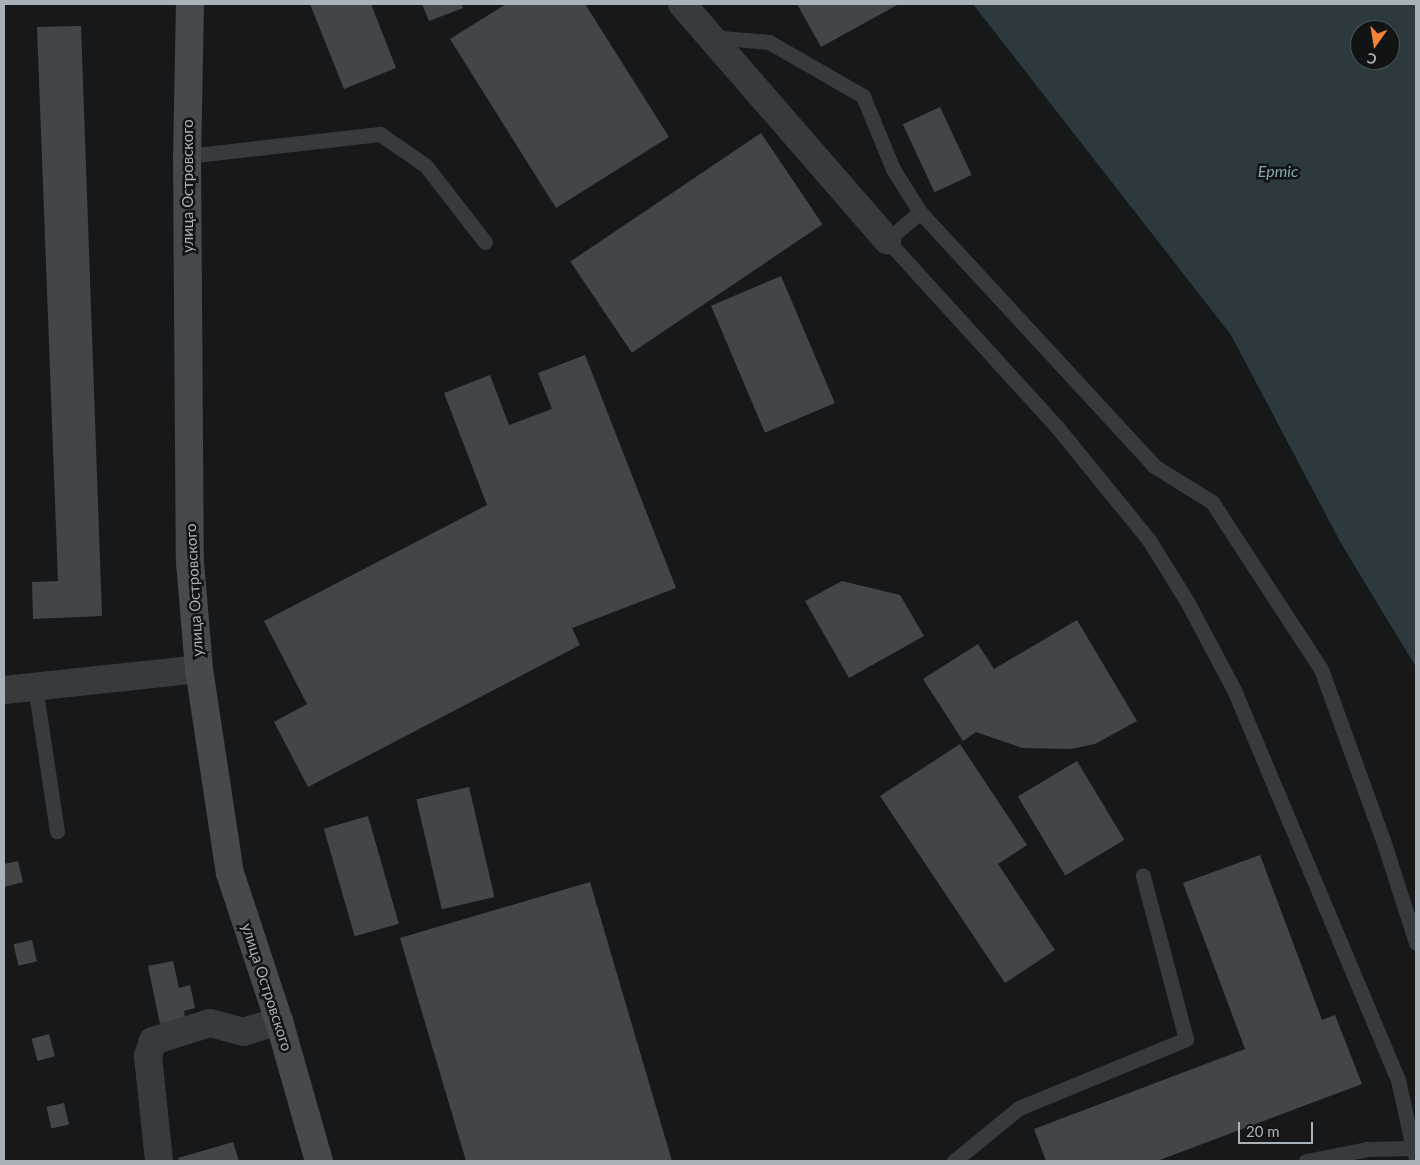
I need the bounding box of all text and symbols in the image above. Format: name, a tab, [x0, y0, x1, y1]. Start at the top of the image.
north arrow	[1350, 20, 1400, 70]
text: С	[1365, 50, 1378, 68]
street label: улица Островского	[179, 119, 197, 253]
water label: Ертіс	[1258, 161, 1298, 181]
street label: улица Островского	[182, 523, 206, 657]
street label: улица Островского	[238, 921, 296, 1053]
scale bar	[1240, 1112, 1315, 1144]
text: 20 m	[1246, 1122, 1280, 1140]

